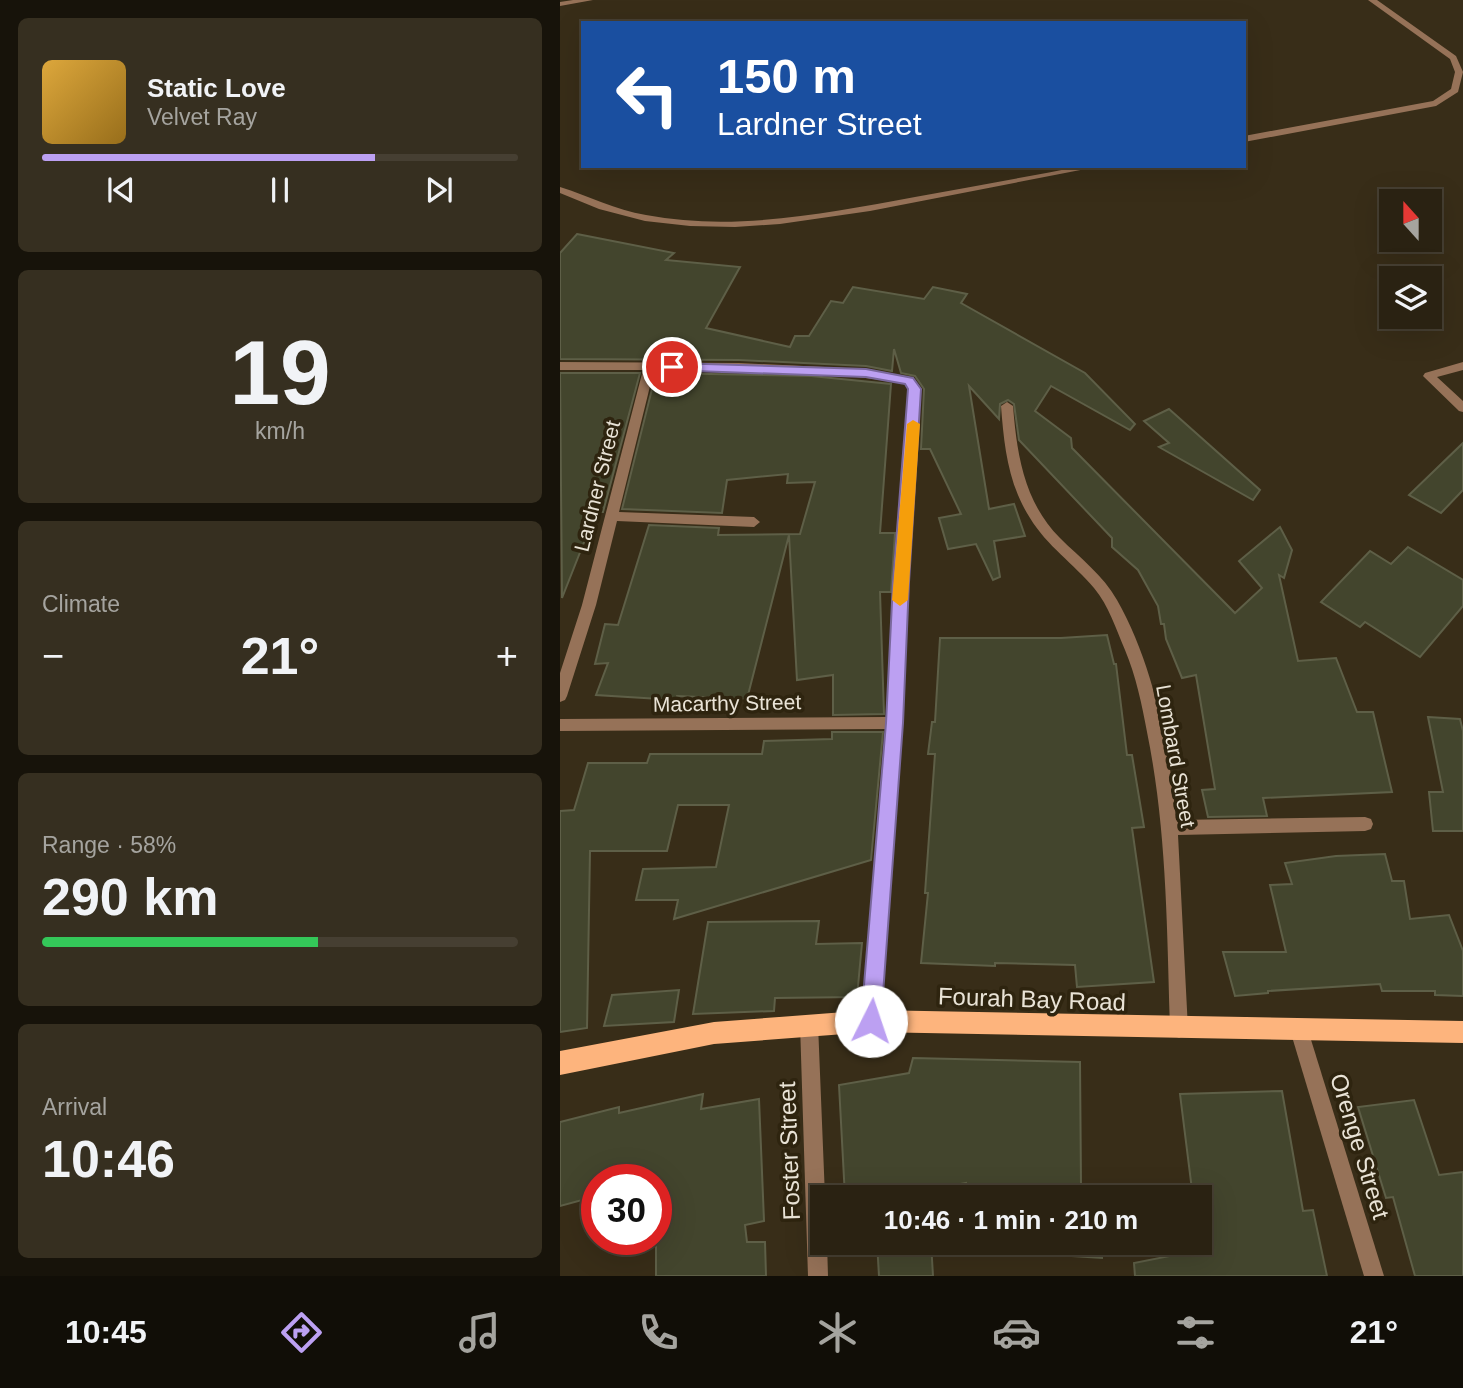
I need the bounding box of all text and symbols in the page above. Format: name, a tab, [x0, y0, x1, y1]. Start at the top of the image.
icon: left	[602, 49, 693, 140]
text: 150 m	[717, 49, 856, 103]
text: Static Love	[147, 73, 286, 103]
text: Velvet Ray	[147, 104, 257, 130]
text: Lardner Street	[717, 106, 922, 142]
icon: previous	[102, 171, 140, 209]
icon: pause	[261, 171, 299, 209]
icon: next	[420, 171, 458, 209]
north arrow	[1379, 189, 1442, 252]
map controls	[1379, 189, 1442, 329]
button: layers	[1379, 266, 1442, 329]
text: 19	[229, 322, 331, 423]
pin	[642, 337, 702, 397]
icon: arrive	[653, 348, 691, 386]
text: km/h	[255, 418, 305, 444]
street label: Lardner Street	[570, 418, 624, 554]
text: Climate	[42, 591, 120, 617]
text: 21°	[241, 627, 319, 685]
text: −	[42, 635, 64, 677]
text: +	[496, 635, 518, 677]
street label: Lombard Street	[1152, 683, 1200, 829]
street label: Macarthy Street	[653, 690, 801, 716]
text: Range · 58%	[42, 832, 176, 858]
text: 290 km	[42, 868, 218, 926]
street label: Fourah Bay Road	[938, 982, 1126, 1016]
position arrow	[834, 984, 908, 1058]
street label: Orenge Street	[1325, 1070, 1395, 1222]
street label: Foster Street	[773, 1081, 805, 1221]
text: Arrival	[42, 1094, 107, 1120]
text: 10:46	[42, 1130, 175, 1188]
speed limit sign: 30	[581, 1164, 672, 1255]
text: 10:46 · 1 min · 210 m	[884, 1205, 1138, 1235]
icon: directions	[277, 1308, 326, 1357]
icon: music	[455, 1308, 504, 1357]
icon: phone	[634, 1308, 683, 1357]
icon: climate	[813, 1308, 862, 1357]
icon: car	[992, 1308, 1041, 1357]
icon: filters	[1171, 1308, 1220, 1357]
text: 10:45	[65, 1314, 147, 1350]
text: 21°	[1350, 1314, 1398, 1350]

